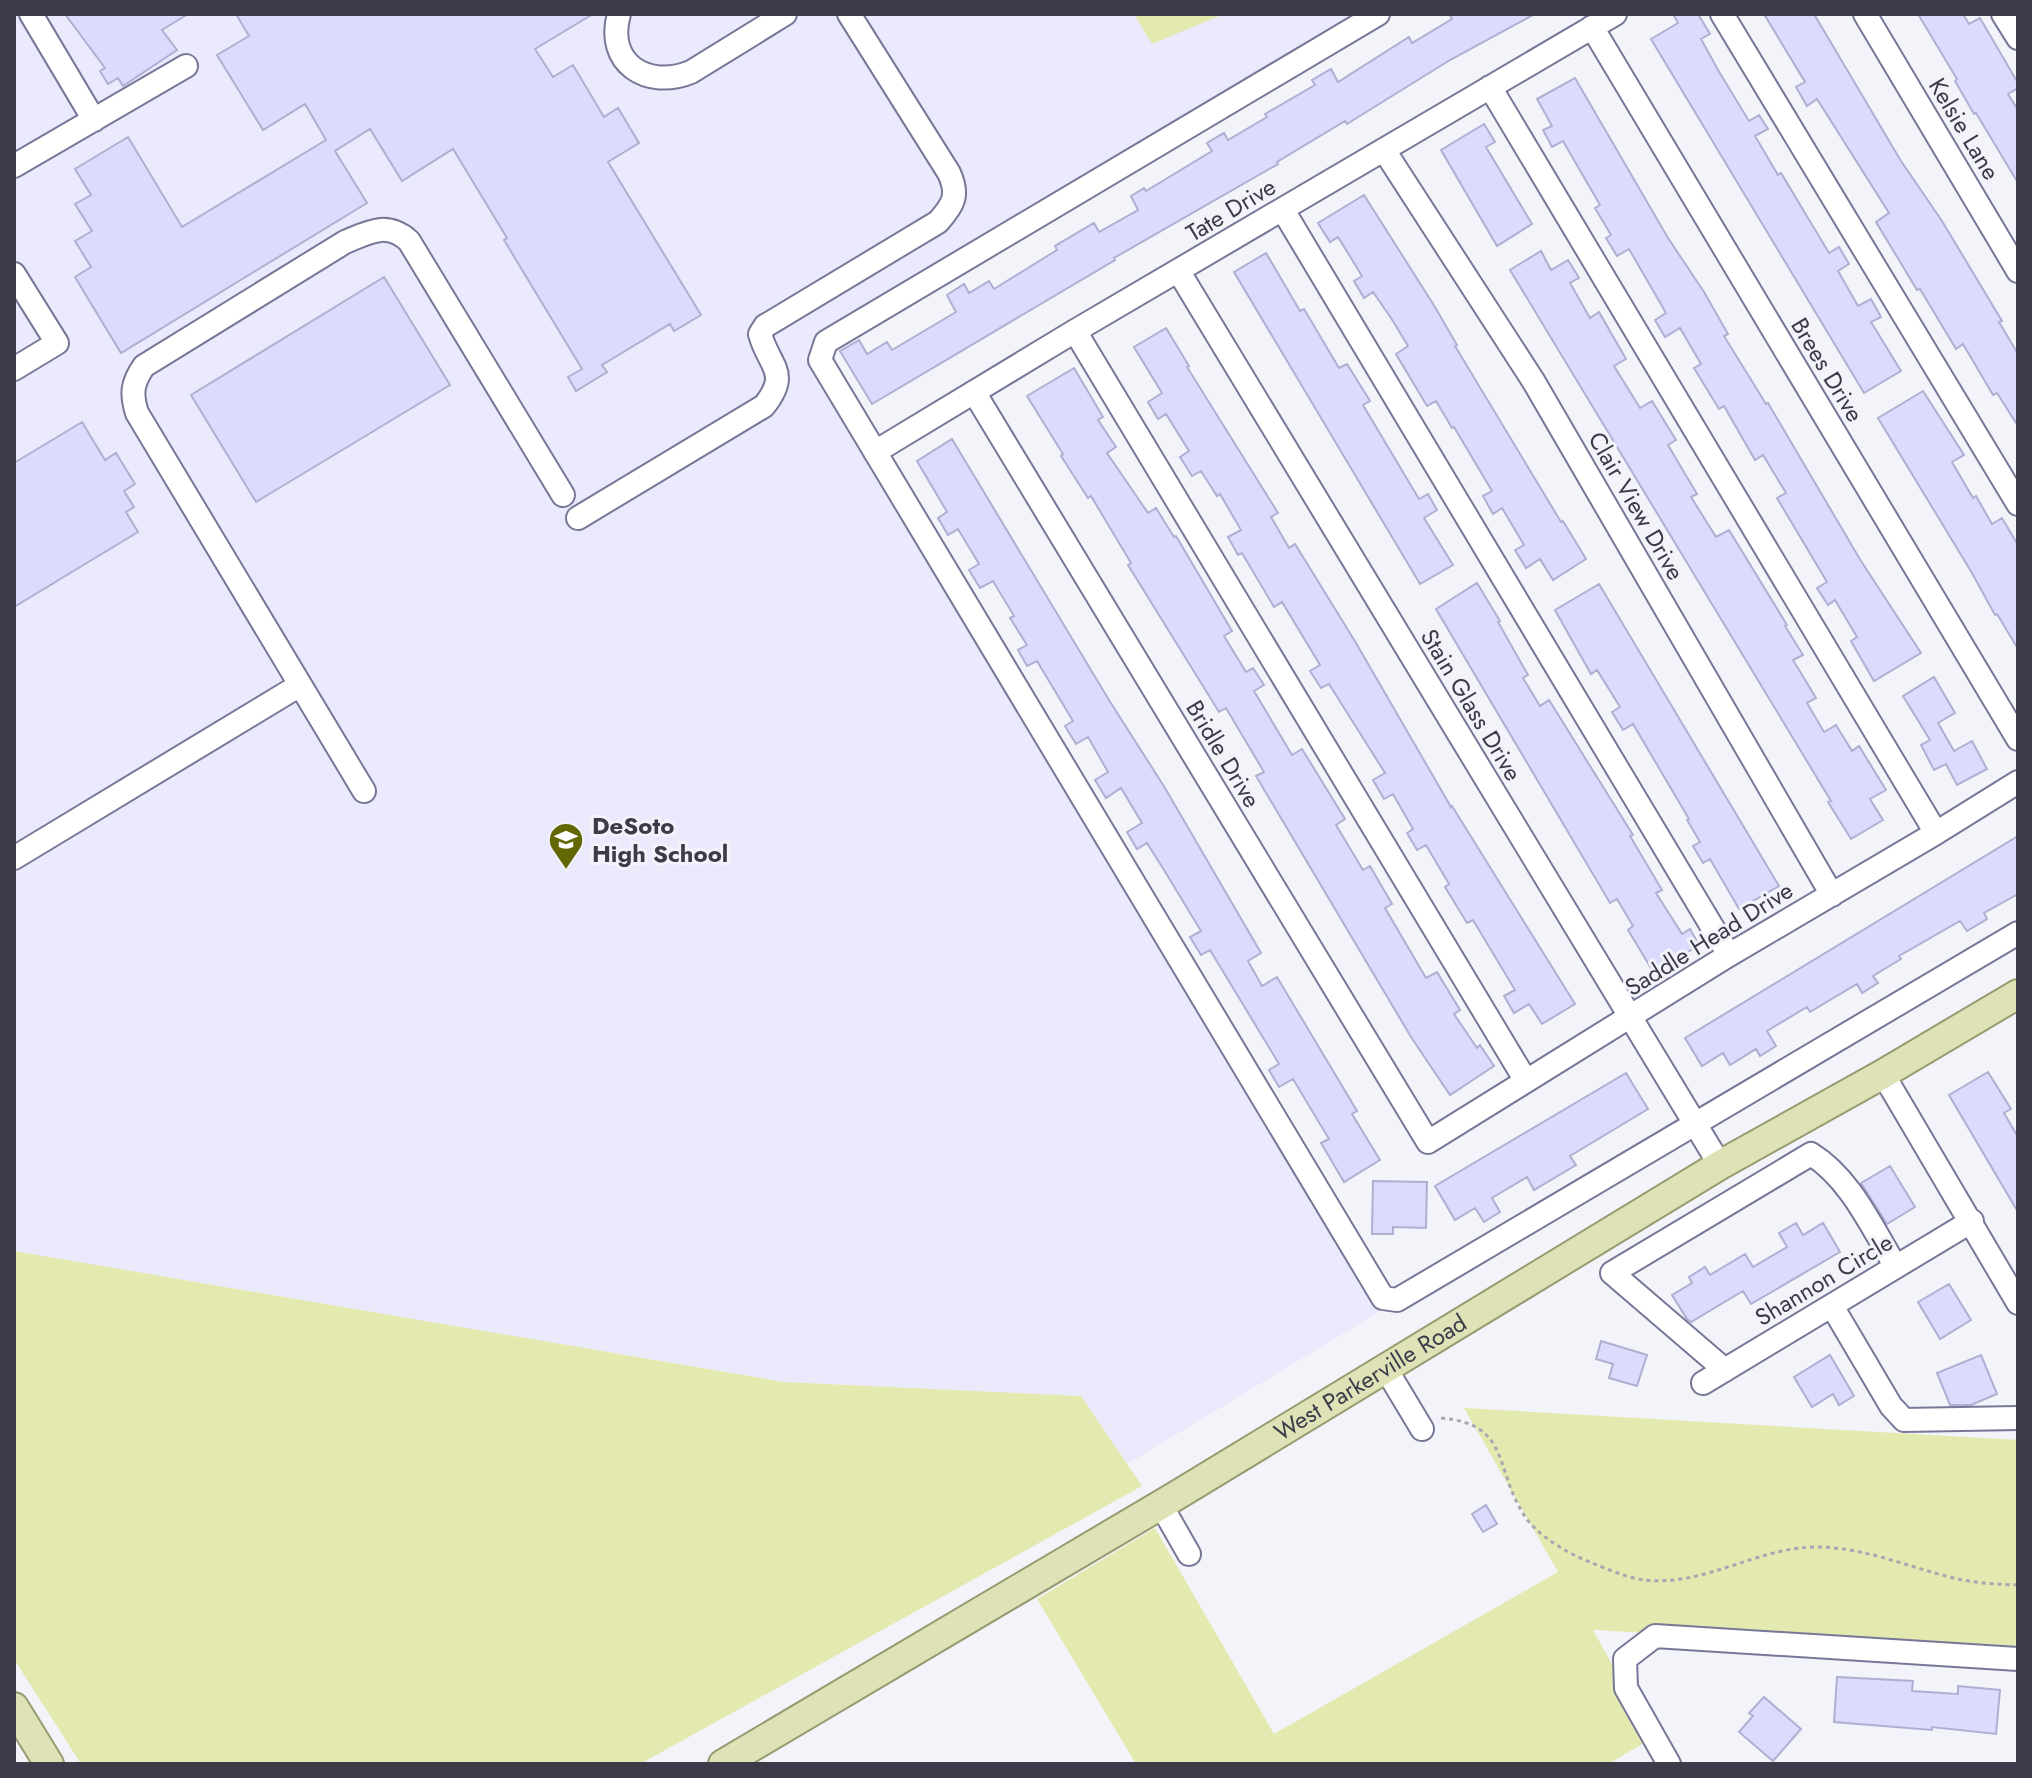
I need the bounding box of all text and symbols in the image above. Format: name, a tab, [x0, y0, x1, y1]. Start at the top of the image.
street label: Kelsie Lane	[1920, 71, 2009, 186]
street label: Tate Drive	[1179, 169, 1282, 250]
street label: Brees Drive	[1782, 311, 1872, 429]
street label: Clair View Drive	[1580, 425, 1693, 586]
street label: Stain Glass Drive	[1412, 622, 1531, 787]
street label: Bridle Drive	[1178, 693, 1269, 814]
place label: DeSoto High School	[592, 808, 728, 871]
school or university icon: DeSoto High School	[547, 821, 585, 871]
street label: Saddle Head Drive	[1618, 873, 1800, 1004]
street label: Shannon Circle	[1748, 1225, 1899, 1335]
street label: West Parkerville Road	[1267, 1305, 1473, 1449]

